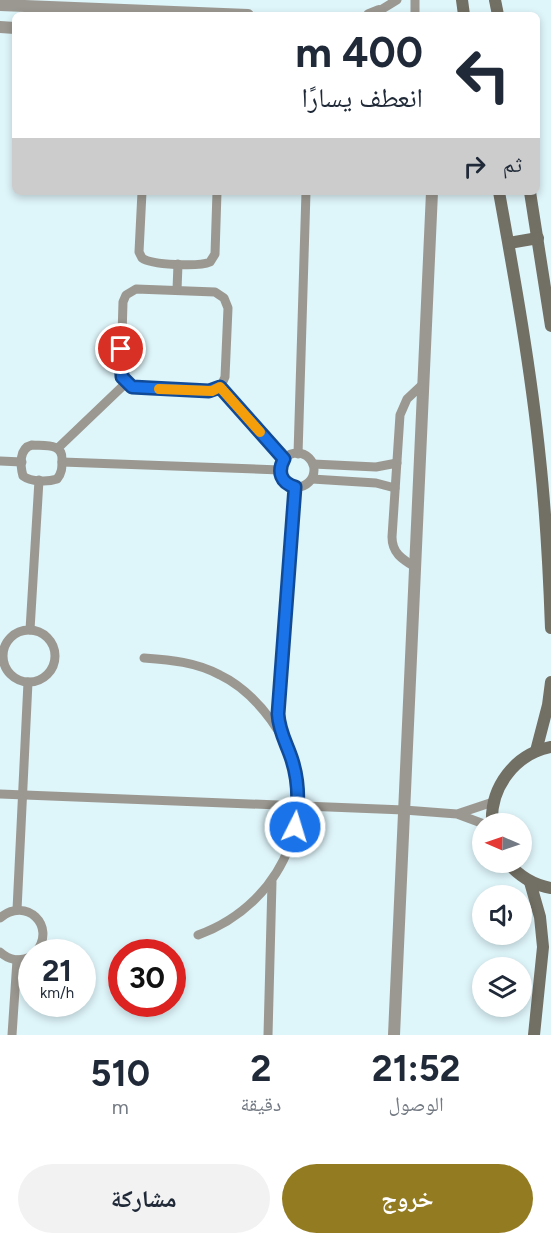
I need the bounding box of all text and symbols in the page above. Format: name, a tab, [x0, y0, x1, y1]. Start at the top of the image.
text: 400 m	[295, 27, 423, 78]
icon: left	[444, 36, 522, 114]
text: انعطف يسارًا	[301, 81, 423, 114]
icon: right	[458, 150, 491, 183]
text: ثم	[503, 151, 522, 178]
pin	[95, 323, 146, 374]
icon: arrive	[104, 332, 137, 365]
position arrow	[263, 795, 327, 859]
north arrow	[472, 813, 532, 873]
map controls	[472, 813, 532, 1017]
button: sound	[472, 885, 532, 945]
speed limit sign: 30	[108, 939, 186, 1017]
text: 21	[42, 952, 72, 989]
button: layers	[472, 957, 532, 1017]
text: km/h	[40, 984, 74, 1002]
text: 2	[250, 1047, 271, 1090]
text: 21:52	[372, 1047, 460, 1090]
text: 510	[91, 1052, 150, 1095]
text: دقيقة	[241, 1092, 281, 1116]
text: الوصول	[388, 1092, 444, 1116]
text: m	[112, 1095, 129, 1119]
button: مشاركة	[18, 1164, 270, 1233]
button: خروج	[282, 1164, 533, 1233]

